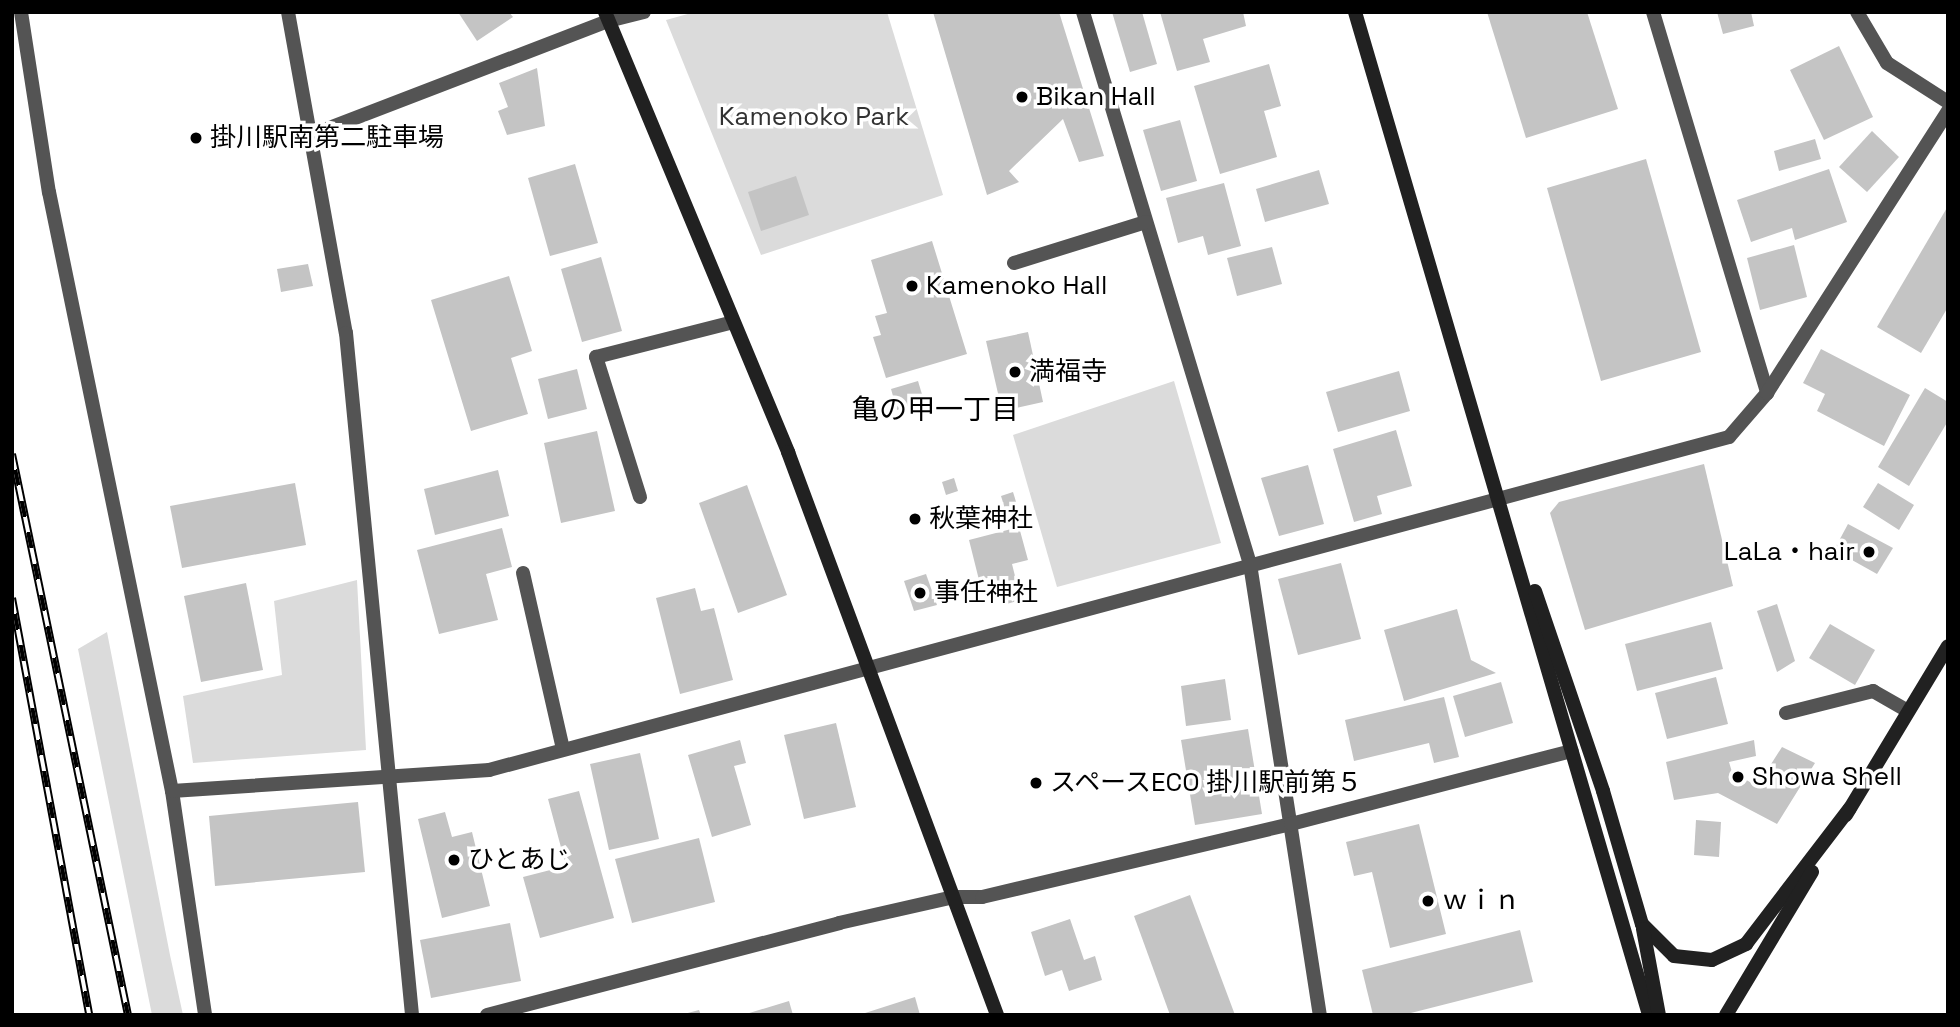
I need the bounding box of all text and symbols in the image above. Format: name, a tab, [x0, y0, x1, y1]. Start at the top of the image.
place label: Bikan Hall	[1036, 81, 1156, 113]
marker: Bikan Hall	[1014, 89, 1030, 105]
park label: Kamenoko Park	[719, 101, 909, 133]
place label: 掛川駅南第二駐車場	[210, 122, 444, 154]
marker: 掛川駅南第二駐車場	[188, 130, 204, 146]
place label: Kamenoko Hall	[926, 270, 1107, 302]
marker: Kamenoko Hall	[904, 278, 920, 294]
place label: 満福寺	[1029, 356, 1107, 388]
marker: 満福寺	[1007, 364, 1023, 380]
district label: 亀の甲一丁目	[851, 392, 1019, 426]
place label: 秋葉神社	[929, 503, 1033, 535]
marker: 秋葉神社	[907, 511, 923, 527]
place label: LaLa・hair	[1724, 536, 1855, 568]
marker: LaLa・hair	[1861, 544, 1877, 560]
place label: 事任神社	[934, 577, 1038, 609]
marker: 事任神社	[912, 585, 928, 601]
place label: Showa Shell	[1752, 761, 1902, 793]
place label: スペースECO 掛川駅前第５	[1050, 767, 1365, 799]
marker: Showa Shell	[1730, 769, 1746, 785]
marker: スペースECO 掛川駅前第５	[1028, 775, 1044, 791]
place label: ひとあじ	[468, 844, 572, 876]
marker: ひとあじ	[446, 852, 462, 868]
place label: ｗｉｎ	[1442, 885, 1520, 917]
marker: ｗｉｎ	[1420, 893, 1436, 909]

